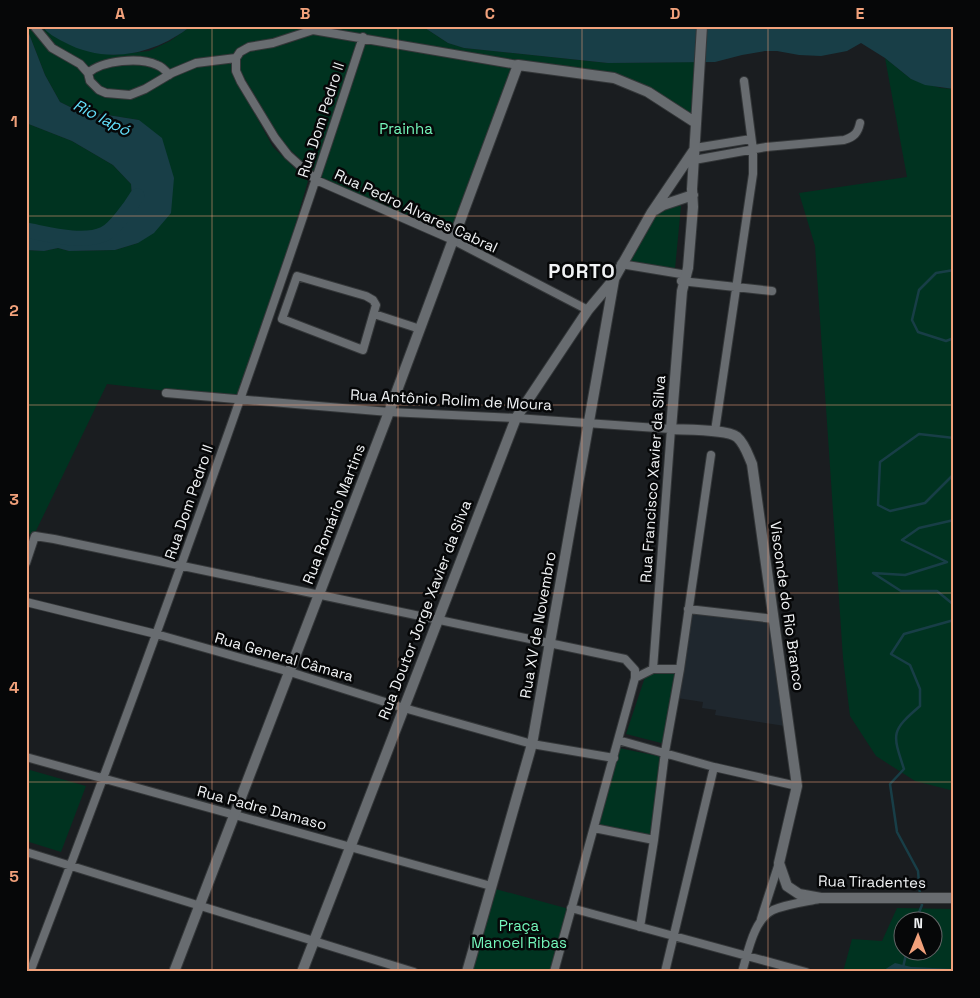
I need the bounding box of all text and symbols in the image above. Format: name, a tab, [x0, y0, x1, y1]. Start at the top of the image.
text: A	[115, 3, 125, 24]
text: B	[300, 3, 310, 24]
text: C	[485, 3, 495, 24]
text: D	[670, 3, 680, 24]
text: E	[856, 3, 865, 24]
street label: Rua Dom Pedro II	[293, 60, 348, 180]
water label: Rio Iapó	[70, 94, 135, 141]
text: 1	[10, 111, 18, 132]
park label: Prainha	[379, 119, 433, 138]
street label: Rua Pedro Alvares Cabral	[332, 164, 501, 257]
district label: PORTO	[548, 258, 616, 284]
text: 2	[9, 300, 19, 321]
street label: Rua Francisco Xavier da Silva	[636, 374, 669, 583]
street label: Rua Antônio Rolim de Moura	[350, 385, 553, 414]
street label: Rua Romário Martins	[298, 441, 369, 587]
street label: Rua Dom Pedro II	[160, 442, 217, 562]
text: 3	[9, 489, 19, 510]
street label: Rua Doutor Jorge Xavier da Silva	[374, 497, 475, 722]
street label: Visconde do Rio Branco	[766, 520, 809, 692]
street label: Rua XV de Novembro	[515, 550, 560, 700]
street label: Rua General Câmara	[213, 628, 356, 686]
text: 4	[9, 677, 19, 698]
street label: Rua Padre Damaso	[195, 781, 329, 834]
text: 5	[9, 866, 19, 887]
street label: Rua Tiradentes	[818, 871, 926, 892]
north arrow	[892, 910, 942, 960]
text: N	[913, 914, 923, 932]
park label: Praça Manoel Ribas	[471, 916, 567, 952]

